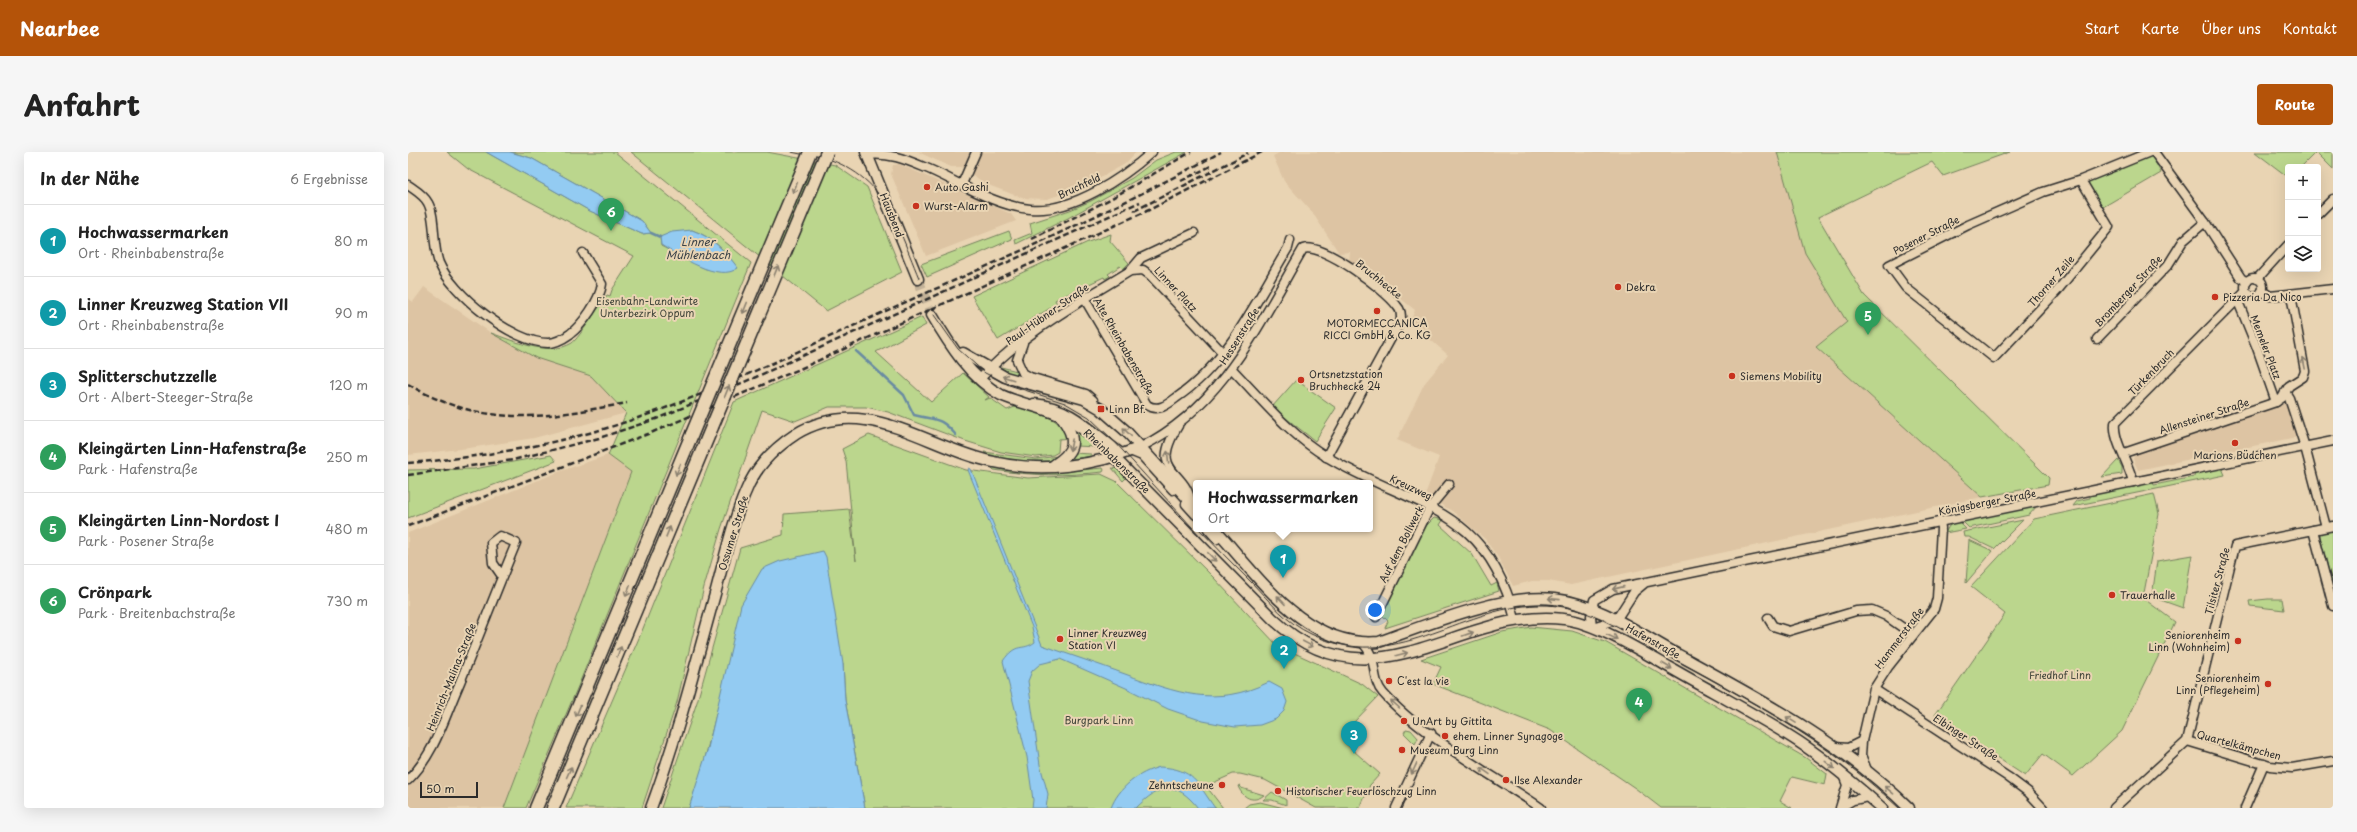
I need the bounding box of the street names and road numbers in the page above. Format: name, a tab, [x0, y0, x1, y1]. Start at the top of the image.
street label: Bruchfeld	[1055, 169, 1103, 202]
street label: Hausbend	[877, 190, 908, 239]
street label: Posener Straße	[1890, 211, 1962, 258]
street label: Thorner Zeile	[2024, 251, 2078, 310]
street label: Bromberger Straße	[2090, 252, 2165, 330]
street label: Bruchhecke	[1353, 255, 1406, 302]
street label: Linner Platz	[1151, 263, 1201, 315]
street label: Paul-Hübner-Straße	[1002, 279, 1091, 348]
street label: Alte Rheinbabenstraße	[1090, 294, 1158, 397]
street label: Hessenstraße	[1215, 304, 1262, 367]
street label: Memeler Platz	[2247, 313, 2286, 381]
street label: Türkenbruch	[2124, 345, 2177, 398]
street label: Allensteiner Straße	[2157, 394, 2251, 437]
street label: Rheinbabenstraße	[1081, 425, 1154, 496]
street label: Kreuzweg	[1387, 470, 1435, 503]
street label: Königsberger Straße	[1937, 485, 2037, 518]
street label: Ossumer Straße	[714, 493, 751, 572]
street label: Auf dem Bollwerk	[1375, 502, 1427, 585]
street label: Tilsiter Straße	[2200, 546, 2233, 616]
street label: Hammerstraße	[1870, 604, 1927, 672]
street label: Hafenstraße	[1623, 619, 1683, 662]
street label: Heinrich-Malina-Straße	[422, 621, 479, 733]
street label: Elbinger Straße	[1931, 710, 2002, 763]
street label: Quartelkämpchen	[2195, 726, 2283, 763]

